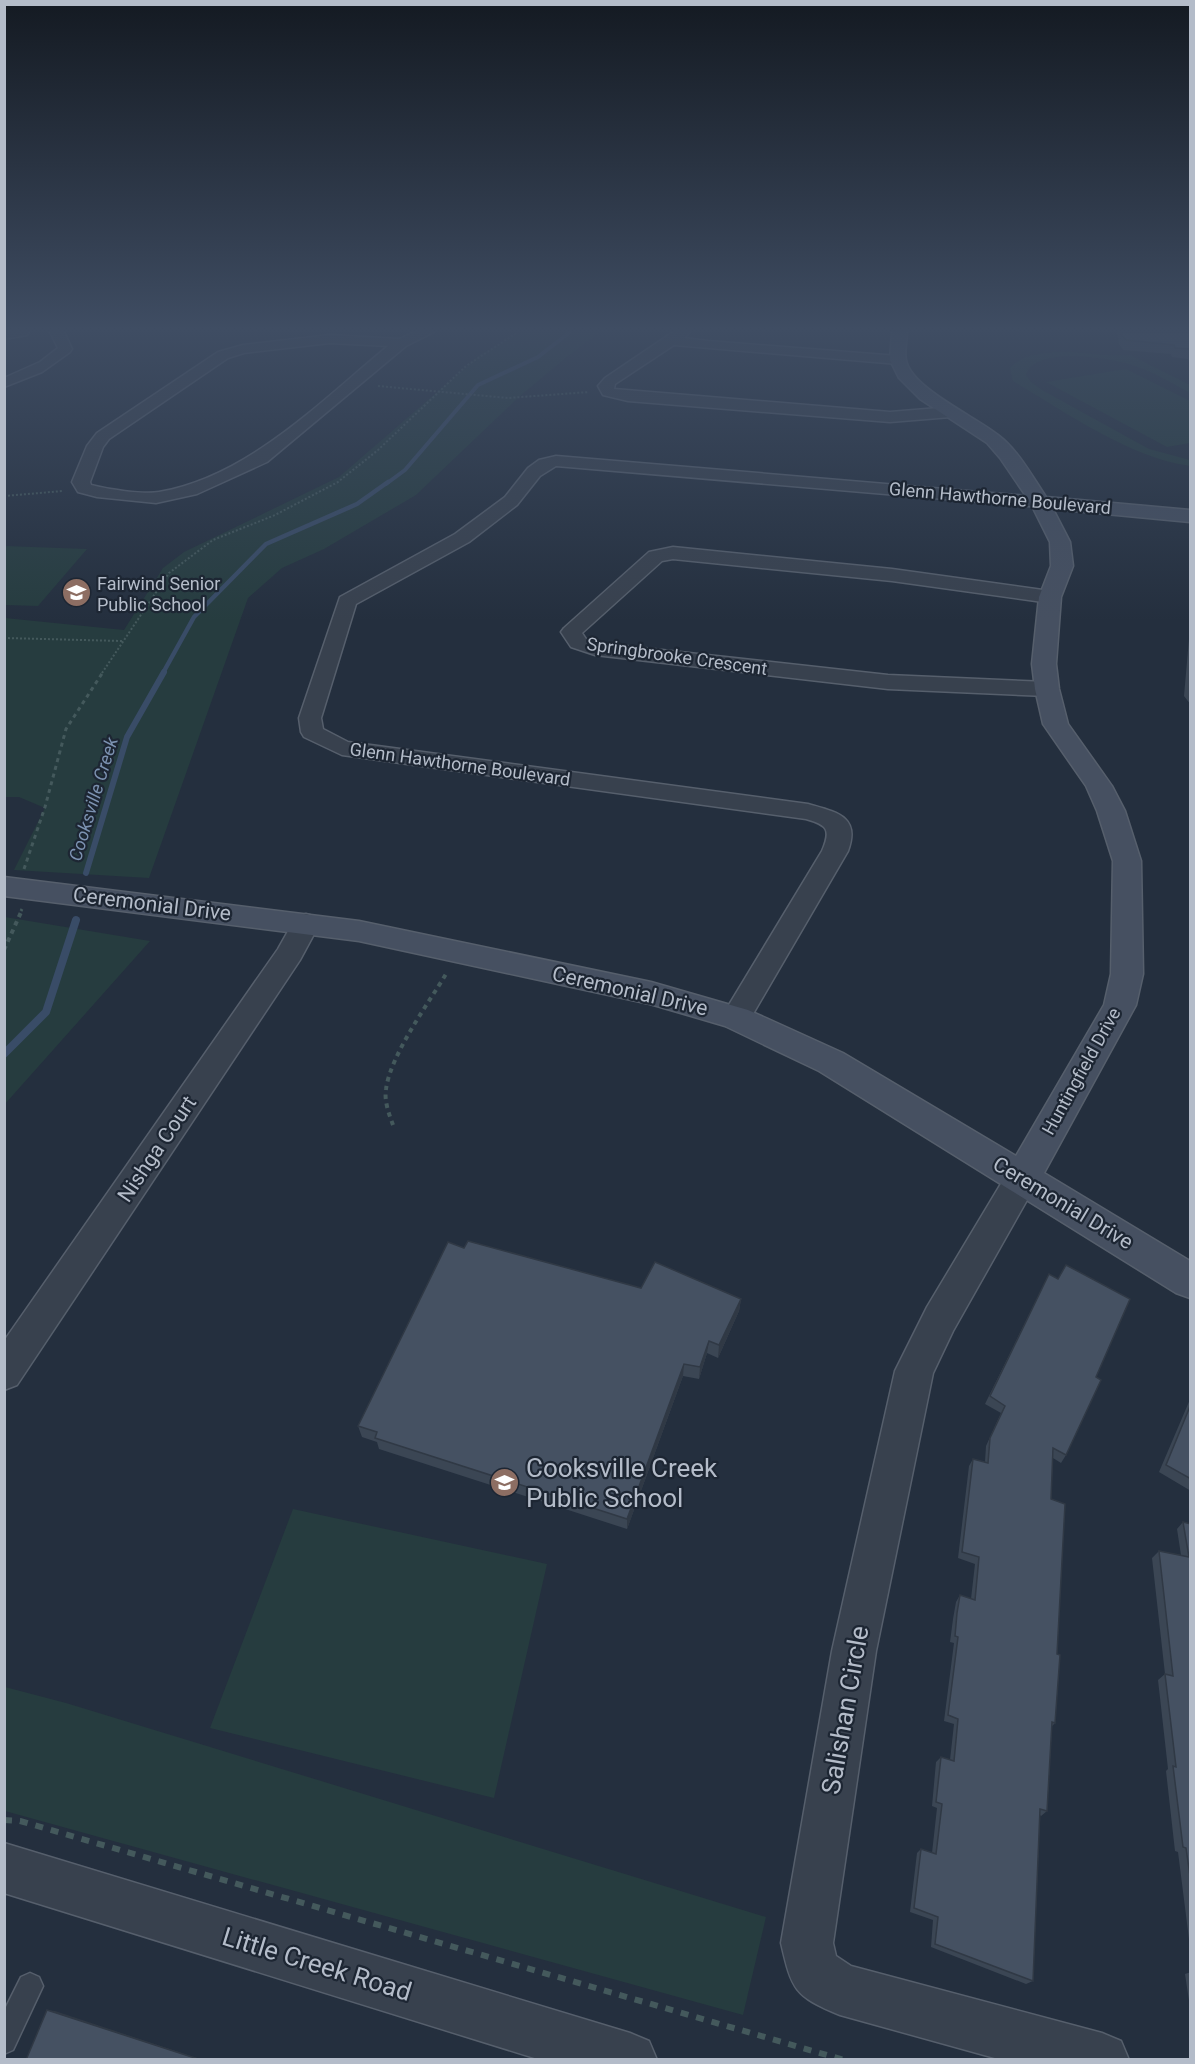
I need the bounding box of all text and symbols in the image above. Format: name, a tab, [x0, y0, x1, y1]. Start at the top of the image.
street label: Glenn Hawthorne Boulevard	[888, 478, 1112, 518]
place label: Fairwind Senior Public School	[97, 573, 220, 615]
school or university icon: Fairwind Senior Public School	[60, 577, 92, 609]
street label: Springbrooke Crescent	[585, 633, 769, 679]
water label: Cooksville Creek	[64, 733, 122, 864]
street label: Glenn Hawthorne Boulevard	[348, 738, 572, 790]
street label: Ceremonial Drive	[72, 882, 232, 926]
street label: Ceremonial Drive	[550, 961, 710, 1021]
street label: Huntingfield Drive	[1037, 1004, 1125, 1138]
street label: Nishga Court	[113, 1091, 201, 1207]
street label: Ceremonial Drive	[989, 1152, 1137, 1254]
place label: Cooksville Creek Public School	[526, 1453, 718, 1513]
school or university icon: Cooksville Creek Public School	[489, 1467, 521, 1499]
street label: Salishan Circle	[815, 1623, 875, 1797]
street label: Little Creek Road	[219, 1921, 415, 2007]

